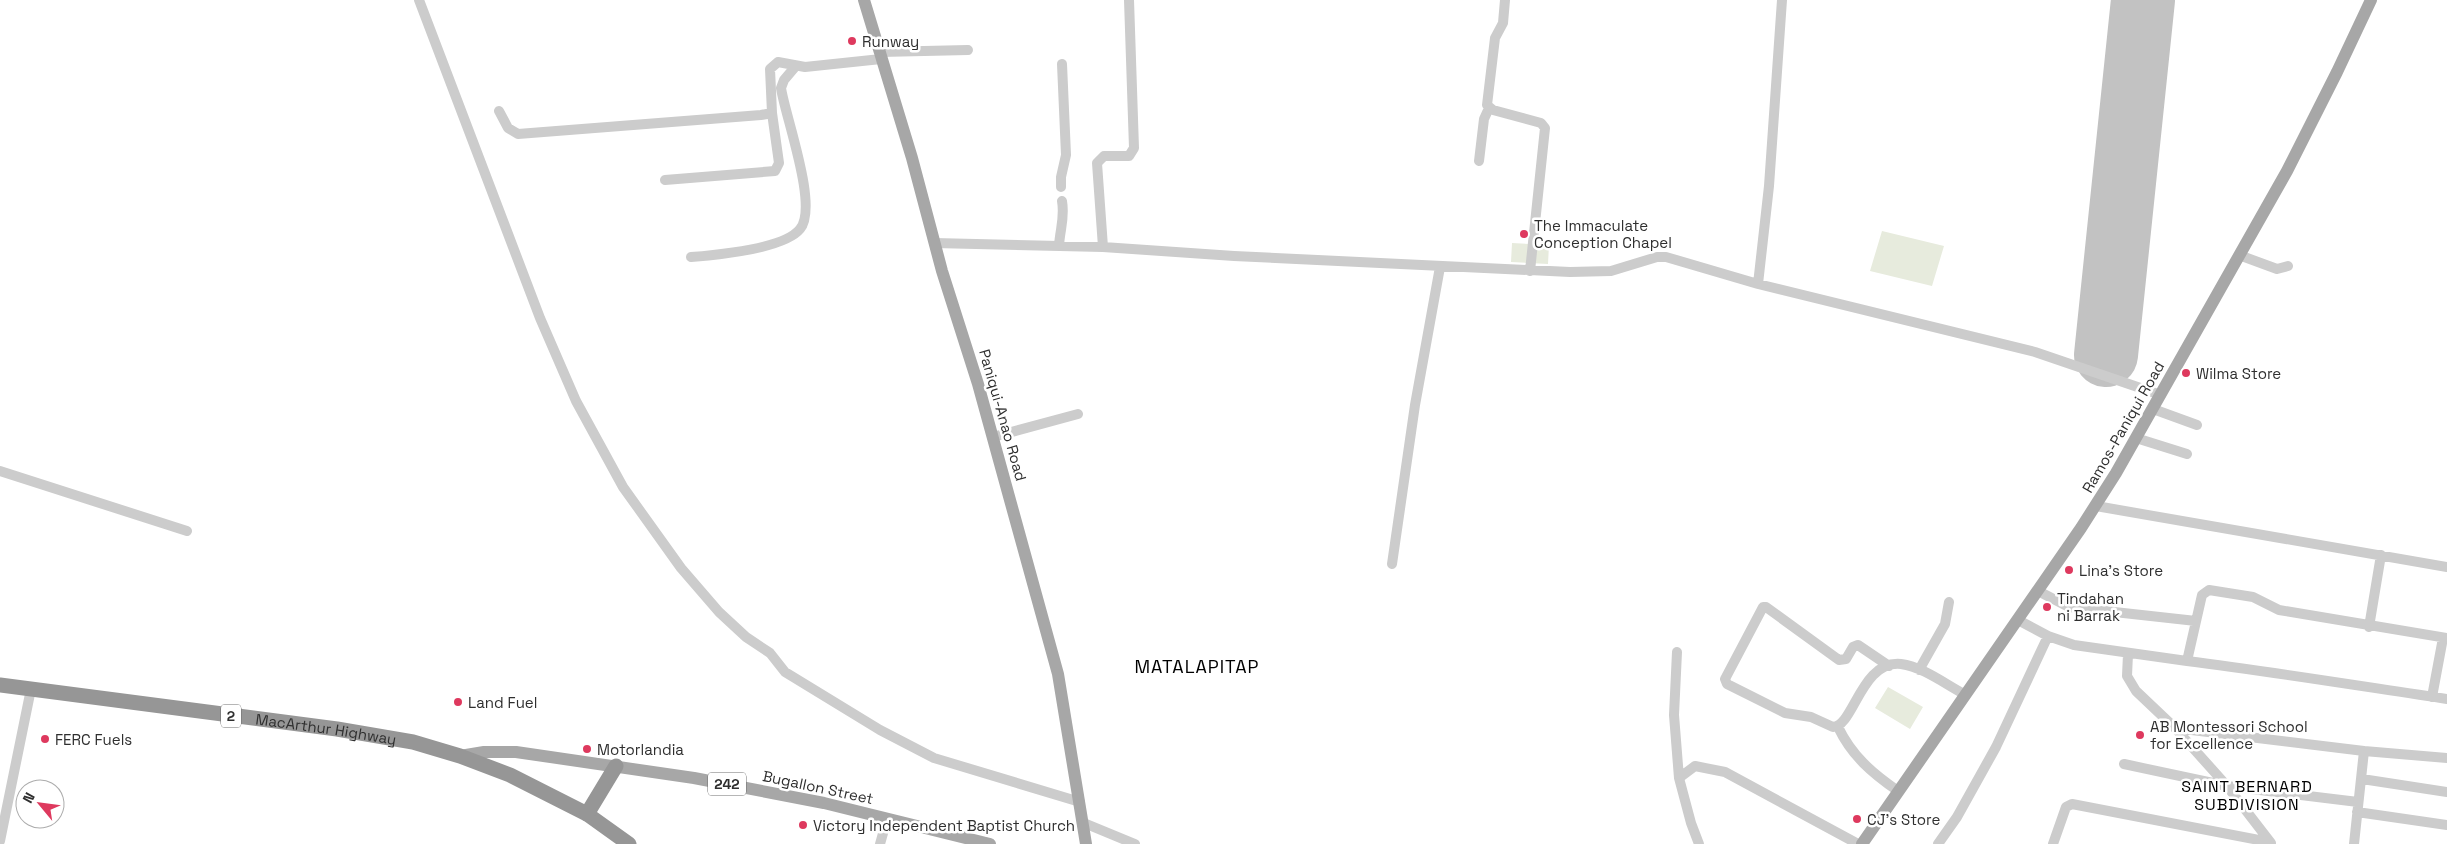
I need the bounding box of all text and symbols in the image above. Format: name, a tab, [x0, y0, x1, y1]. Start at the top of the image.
place label: Runway	[862, 32, 919, 51]
marker: Runway	[846, 35, 858, 47]
place label: The Immaculate Conception Chapel	[1534, 216, 1672, 252]
marker: The Immaculate Conception Chapel	[1518, 228, 1530, 240]
street label: Paniqui-Anao Road	[975, 347, 1031, 483]
street label: Ramos-Paniqui Road	[2078, 358, 2168, 496]
place label: Wilma Store	[2196, 364, 2281, 383]
marker: Wilma Store	[2180, 367, 2192, 379]
place label: Lina's Store	[2079, 561, 2163, 580]
marker: Lina's Store	[2063, 564, 2075, 576]
place label: Tindahan ni Barrak	[2057, 589, 2124, 625]
marker: Tindahan ni Barrak	[2041, 601, 2053, 613]
district label: MATALAPITAP	[1135, 655, 1259, 678]
place label: Land Fuel	[468, 693, 537, 712]
marker: Land Fuel	[452, 696, 464, 708]
road number: 2	[221, 704, 241, 728]
street label: MacArthur Highway	[255, 709, 398, 749]
place label: AB Montessori School for Excellence	[2150, 717, 2308, 753]
marker: AB Montessori School for Excellence	[2134, 729, 2146, 741]
place label: FERC Fuels	[55, 730, 132, 749]
marker: FERC Fuels	[39, 733, 51, 745]
place label: Motorlandia	[597, 740, 684, 759]
marker: Motorlandia	[581, 743, 593, 755]
street label: Bugallon Street	[761, 766, 875, 808]
road number: 242	[708, 772, 746, 796]
district label: SAINT BERNARD SUBDIVISION	[2181, 776, 2313, 815]
north arrow	[15, 779, 65, 829]
text: N	[18, 789, 39, 806]
place label: CJ's Store	[1867, 810, 1940, 829]
marker: CJ's Store	[1851, 813, 1863, 825]
place label: Victory Independent Baptist Church	[813, 816, 1075, 835]
marker: Victory Independent Baptist Church	[797, 819, 809, 831]

